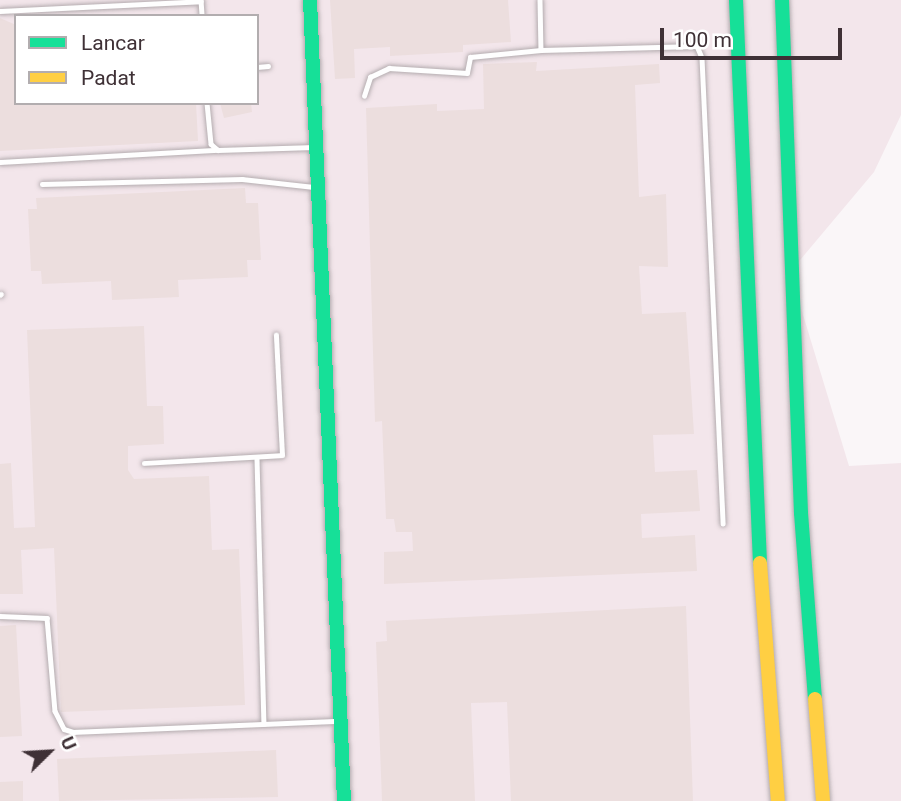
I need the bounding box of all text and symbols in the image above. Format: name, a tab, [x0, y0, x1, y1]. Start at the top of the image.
legend	[14, 14, 259, 105]
scale bar	[663, 14, 845, 58]
text: 100 m	[673, 28, 732, 52]
text: Lancar	[81, 31, 145, 55]
text: Padat	[81, 66, 136, 90]
north arrow	[14, 717, 84, 787]
text: U	[56, 733, 82, 754]

